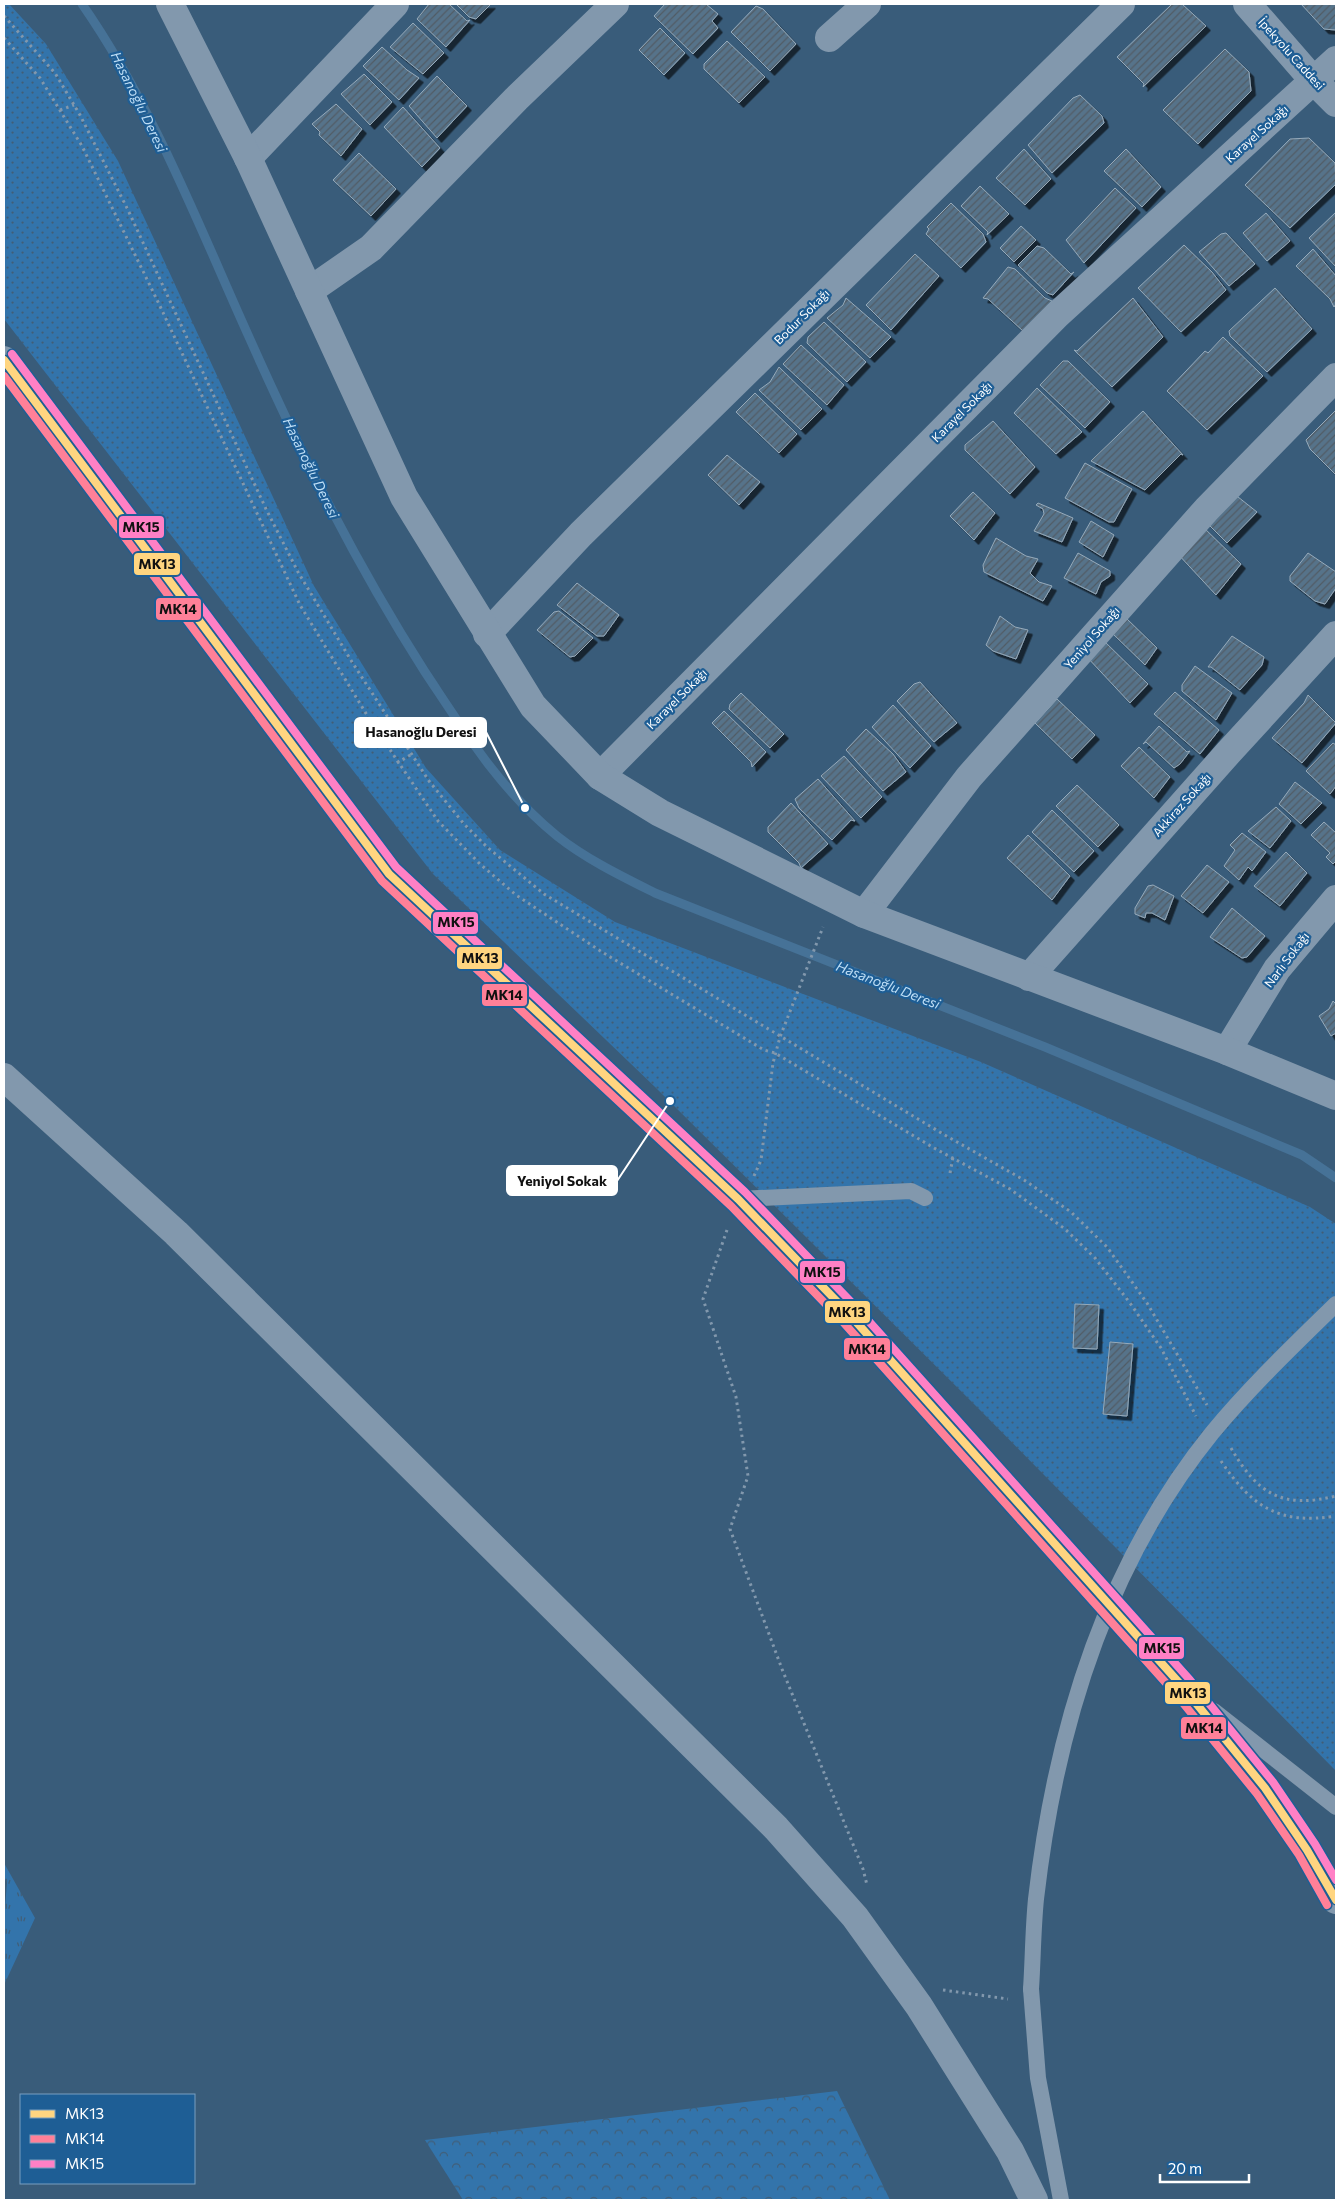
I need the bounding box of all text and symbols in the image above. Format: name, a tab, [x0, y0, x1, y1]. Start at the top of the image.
street label: İpekyolu Caddesi	[1256, 15, 1328, 92]
water label: Hasanoğlu Deresi	[108, 49, 171, 155]
street label: Karayel Sokağı	[1222, 101, 1291, 165]
street label: Bodur Sokağı	[771, 286, 832, 347]
street label: Karayel Sokağı	[928, 378, 994, 444]
water label: Hasanoğlu Deresi	[280, 415, 343, 521]
line badge: MK15	[118, 515, 165, 539]
text: MK15	[122, 518, 160, 535]
line badge: MK13	[133, 552, 181, 576]
text: MK13	[138, 555, 176, 572]
line badge: MK14	[155, 597, 202, 621]
text: MK14	[159, 600, 197, 617]
street label: Yeniyol Sokağı	[1060, 603, 1122, 671]
street label: Karayel Sokağı	[643, 665, 709, 731]
callout: Hasanoğlu Deresi	[355, 718, 486, 747]
text: Hasanoğlu Deresi	[365, 723, 477, 740]
street label: Akkiraz Sokağı	[1149, 770, 1213, 839]
line badge: MK15	[432, 911, 479, 935]
text: MK15	[437, 913, 475, 930]
street label: Narlı Sokağı	[1261, 929, 1311, 990]
line badge: MK13	[456, 946, 503, 970]
text: MK13	[461, 949, 499, 966]
water label: Hasanoğlu Deresi	[834, 957, 943, 1012]
line badge: MK14	[481, 983, 528, 1007]
text: MK14	[485, 986, 523, 1003]
callout: Yeniyol Sokak	[507, 1166, 617, 1195]
text: Yeniyol Sokak	[517, 1172, 607, 1189]
line badge: MK15	[799, 1260, 846, 1284]
text: MK15	[803, 1263, 841, 1280]
line badge: MK13	[824, 1300, 871, 1324]
text: MK13	[828, 1303, 866, 1320]
line badge: MK14	[843, 1337, 891, 1361]
text: MK14	[848, 1340, 886, 1357]
line badge: MK15	[1138, 1636, 1185, 1660]
text: MK15	[1143, 1639, 1181, 1656]
line badge: MK13	[1164, 1681, 1211, 1705]
text: MK13	[1169, 1684, 1207, 1701]
line badge: MK14	[1180, 1716, 1227, 1740]
text: MK14	[1185, 1719, 1223, 1736]
legend	[20, 2094, 195, 2184]
text: MK13	[65, 2104, 104, 2122]
text: MK14	[65, 2129, 105, 2147]
scale bar	[1160, 2152, 1249, 2184]
text: MK15	[65, 2154, 104, 2172]
text: 20 m	[1168, 2159, 1202, 2177]

